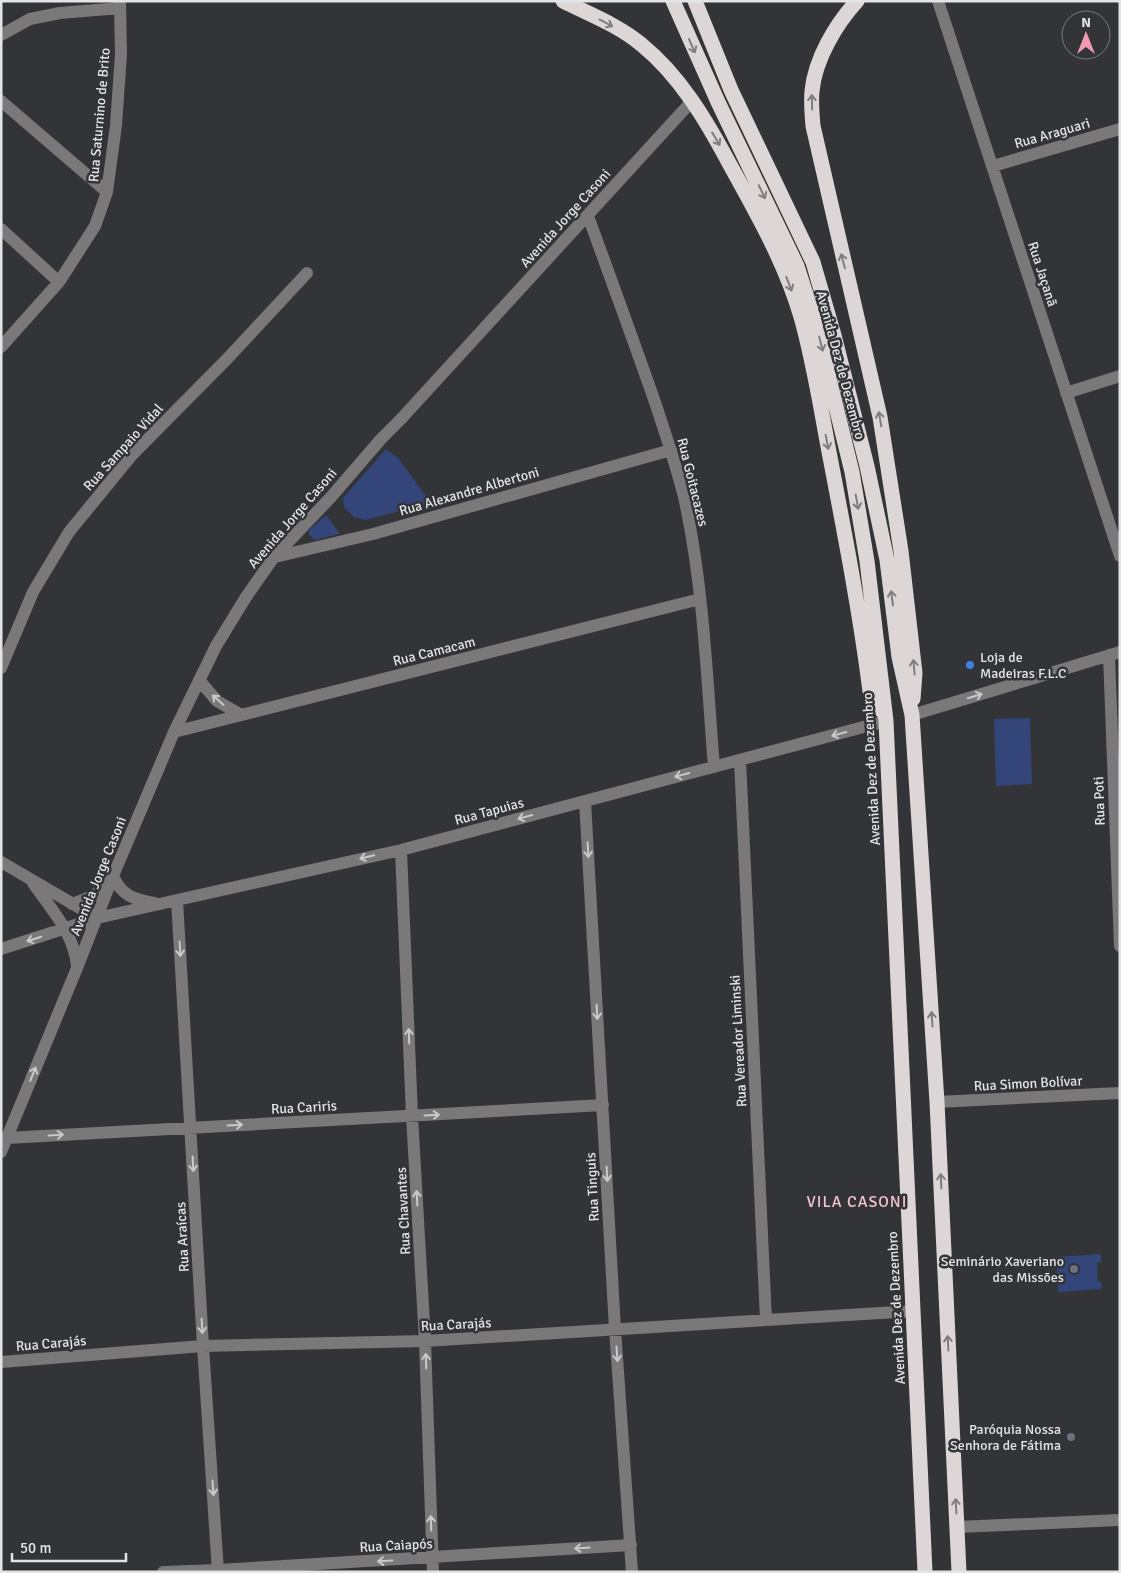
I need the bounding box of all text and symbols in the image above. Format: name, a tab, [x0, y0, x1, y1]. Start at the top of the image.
north arrow	[1061, 10, 1111, 60]
text: N	[1081, 14, 1091, 31]
one-way arrow	[598, 19, 613, 28]
one-way arrow	[688, 38, 698, 53]
street label: Rua Saturnino de Brito	[85, 47, 114, 183]
one-way arrow	[807, 94, 817, 110]
street label: Rua Araguari	[1012, 115, 1092, 152]
one-way arrow	[711, 132, 721, 146]
street label: Avenida Jorge Casoni	[517, 165, 614, 271]
one-way arrow	[757, 185, 767, 200]
street label: Rua Jaçanã	[1024, 240, 1061, 309]
one-way arrow	[838, 253, 847, 269]
one-way arrow	[785, 276, 794, 291]
street label: Avenida Dez de Dezembro	[812, 289, 869, 441]
one-way arrow	[817, 335, 826, 351]
street label: Rua Sampaio Vidal	[80, 400, 167, 494]
one-way arrow	[874, 412, 884, 428]
one-way arrow	[823, 433, 833, 449]
street label: Rua Goitacazes	[673, 436, 712, 528]
street label: Rua Alexandre Albertoni	[397, 463, 541, 520]
street label: Avenida Jorge Casoni	[244, 465, 340, 572]
one-way arrow	[853, 493, 863, 509]
one-way arrow	[887, 591, 897, 607]
street label: Rua Camacam	[391, 633, 477, 670]
place label: Loja de Madeiras F.L.C	[980, 649, 1066, 682]
one-way arrow	[909, 659, 919, 675]
marker: Loja de Madeiras F.L.C	[964, 659, 976, 671]
one-way arrow	[967, 690, 983, 700]
street label: Avenida Dez de Dezembro	[859, 692, 884, 846]
one-way arrow	[211, 694, 224, 706]
one-way arrow	[831, 729, 847, 739]
one-way arrow	[674, 771, 690, 781]
street label: Rua Poti	[1090, 776, 1109, 826]
street label: Rua Tapuias	[453, 794, 526, 829]
one-way arrow	[517, 813, 533, 822]
street label: Avenida Jorge Casoni	[67, 814, 130, 938]
one-way arrow	[584, 841, 593, 857]
one-way arrow	[360, 853, 376, 862]
one-way arrow	[26, 934, 42, 944]
one-way arrow	[175, 941, 184, 957]
street label: Rua Vereador Liminski	[727, 974, 750, 1108]
one-way arrow	[593, 1004, 602, 1020]
one-way arrow	[927, 1011, 937, 1027]
one-way arrow	[404, 1028, 414, 1044]
one-way arrow	[29, 1067, 39, 1082]
street label: Rua Simon Bolívar	[973, 1072, 1084, 1095]
street label: Rua Cariris	[271, 1097, 337, 1118]
one-way arrow	[424, 1110, 440, 1119]
one-way arrow	[227, 1121, 243, 1130]
one-way arrow	[47, 1131, 63, 1140]
street label: Rua Tinguis	[582, 1152, 603, 1222]
one-way arrow	[188, 1155, 197, 1171]
one-way arrow	[602, 1166, 611, 1182]
street label: Rua Chavantes	[393, 1167, 414, 1255]
one-way arrow	[936, 1173, 946, 1190]
one-way arrow	[412, 1191, 421, 1207]
district label: VILA CASONI	[807, 1192, 907, 1212]
street label: Rua Araícas	[172, 1201, 193, 1273]
street label: Avenida Dez de Dezembro	[884, 1231, 909, 1385]
place label: Seminário Xaveriano das Missões	[941, 1253, 1064, 1286]
marker: Seminário Xaveriano das Missões	[1068, 1263, 1080, 1275]
street label: Rua Carajás	[420, 1314, 492, 1335]
one-way arrow	[198, 1318, 207, 1334]
street label: Rua Carajás	[15, 1332, 87, 1355]
one-way arrow	[944, 1336, 953, 1352]
one-way arrow	[613, 1345, 622, 1361]
one-way arrow	[421, 1353, 430, 1369]
place label: Paróquia Nossa Senhora de Fátima	[950, 1421, 1061, 1454]
marker: Paróquia Nossa Senhora de Fátima	[1065, 1431, 1077, 1443]
one-way arrow	[208, 1480, 217, 1496]
one-way arrow	[951, 1498, 960, 1514]
one-way arrow	[426, 1515, 436, 1532]
scale bar	[12, 1530, 126, 1562]
street label: Rua Caiapós	[359, 1535, 433, 1556]
text: 50 m	[20, 1539, 51, 1557]
one-way arrow	[574, 1544, 590, 1553]
one-way arrow	[377, 1556, 393, 1565]

